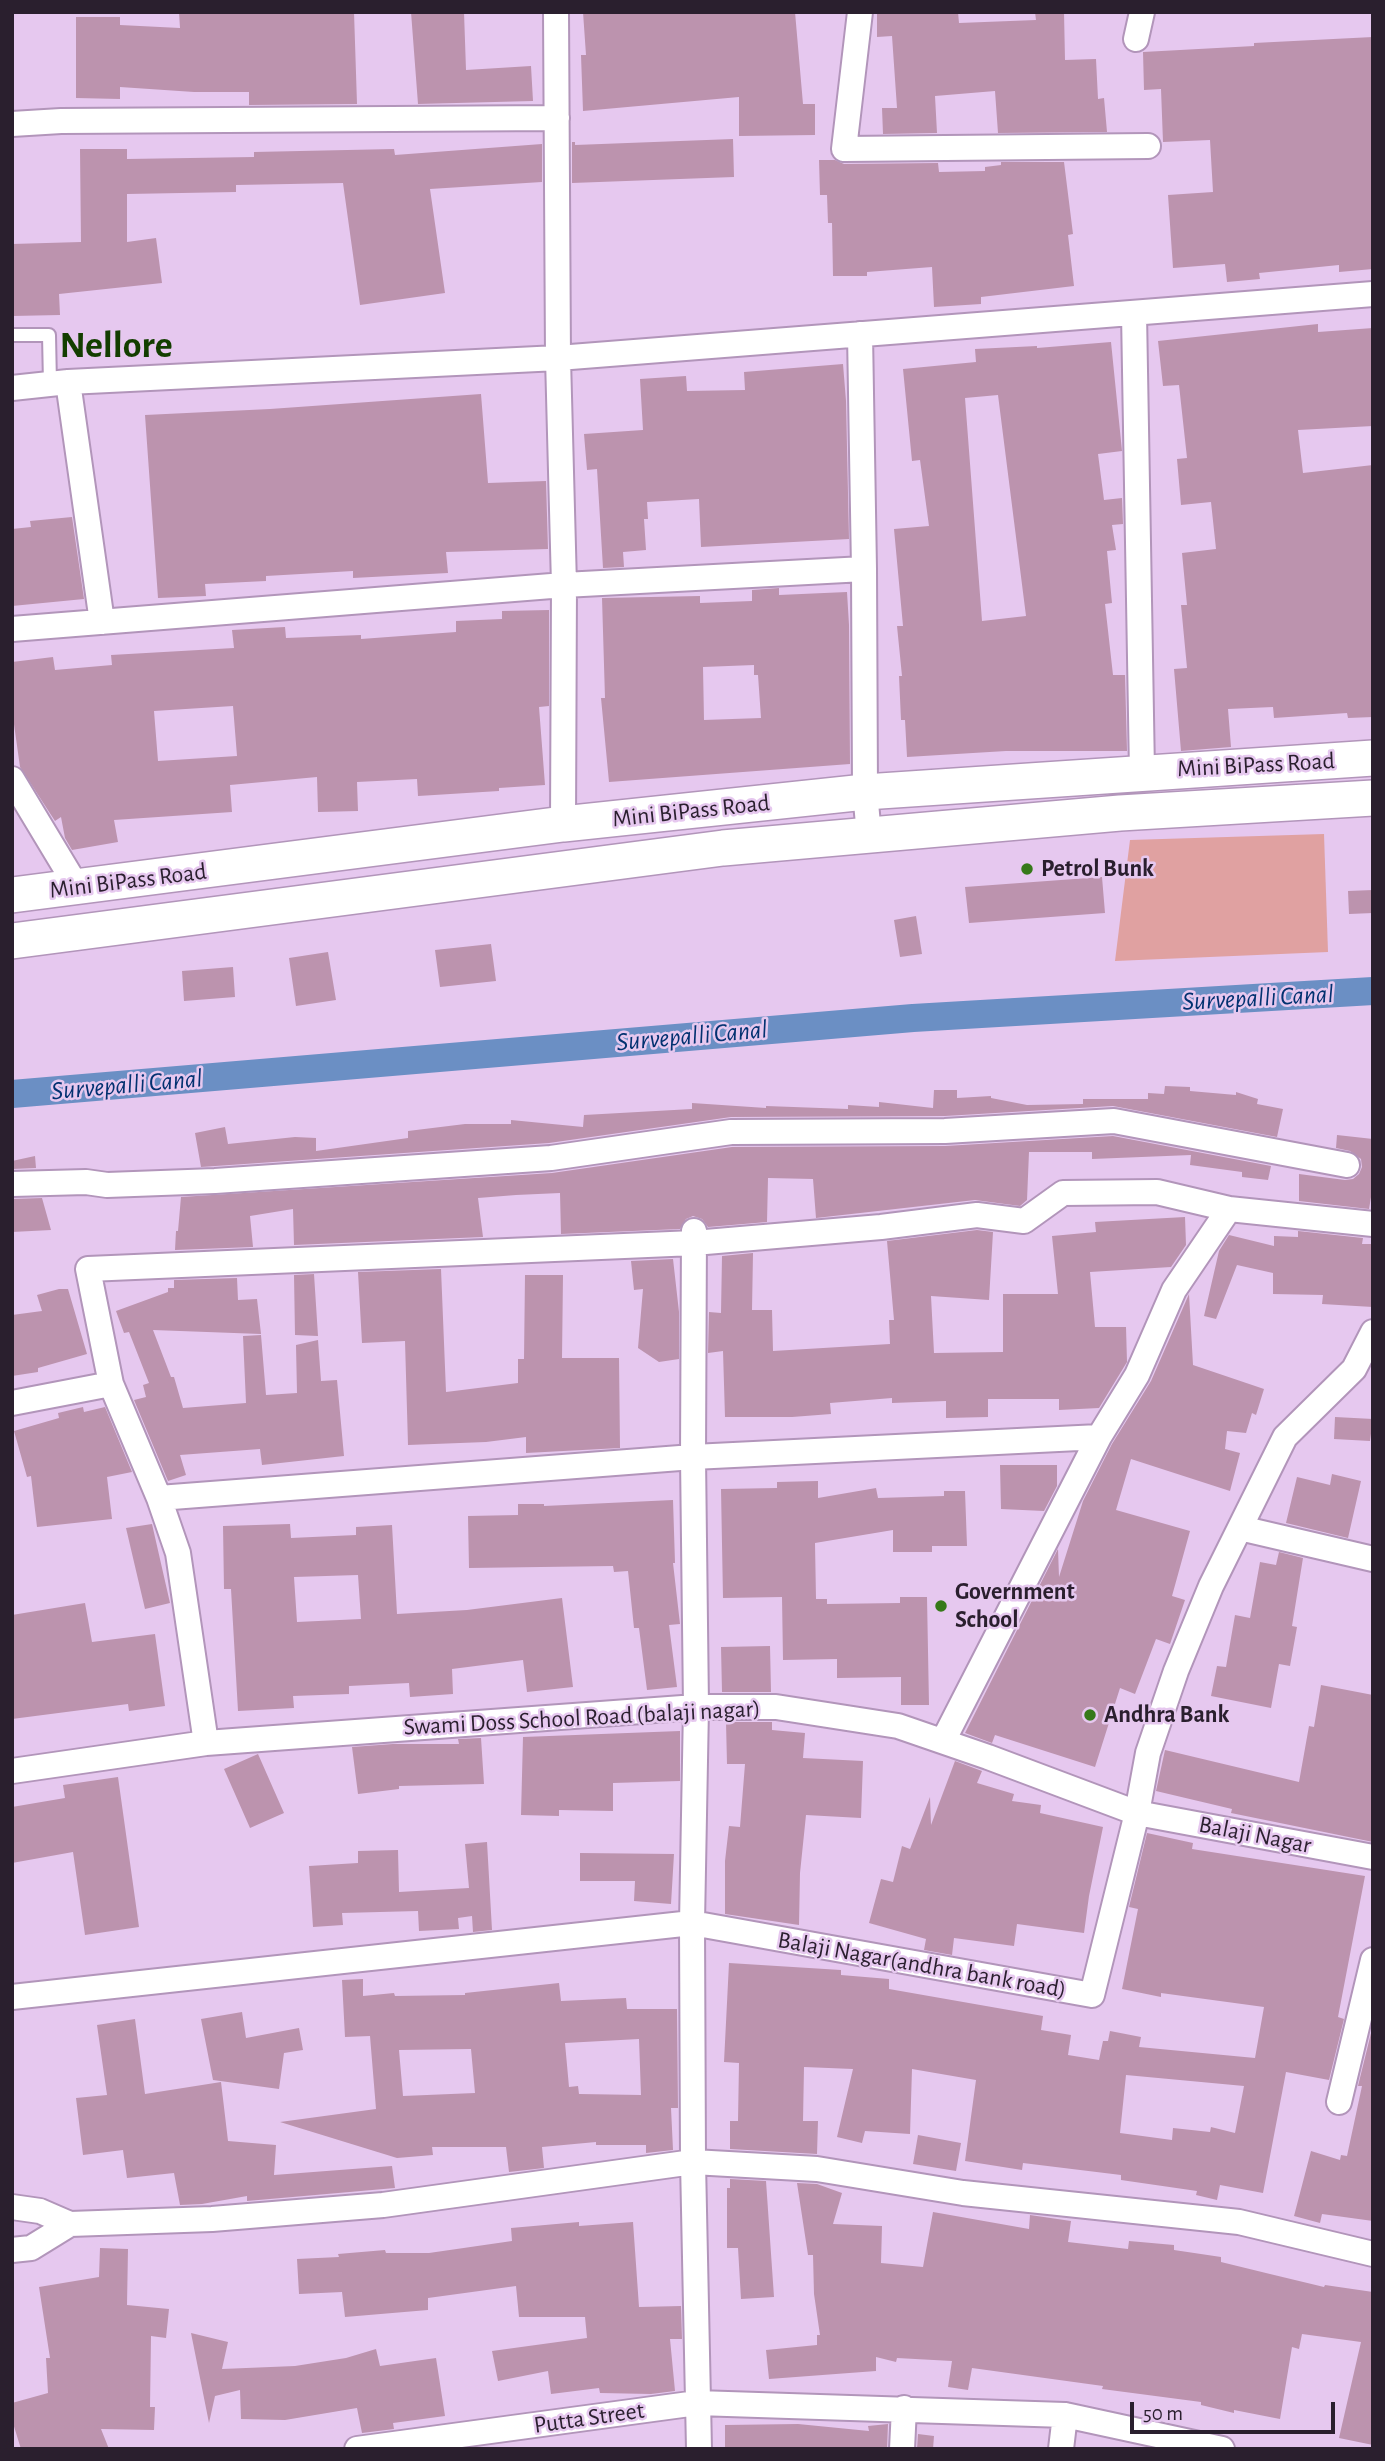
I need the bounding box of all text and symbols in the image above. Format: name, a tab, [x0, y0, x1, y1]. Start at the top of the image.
district label: Nellore	[59, 323, 173, 369]
street label: Mini BiPass Road	[1176, 746, 1336, 784]
street label: Mini BiPass Road	[611, 788, 771, 834]
place label: Petrol Bunk	[1041, 855, 1154, 883]
street label: Mini BiPass Road	[48, 857, 208, 905]
marker: Petrol Bunk	[1019, 861, 1035, 877]
water label: Survepalli Canal	[1181, 978, 1335, 1018]
water label: Survepalli Canal	[615, 1014, 769, 1058]
water label: Survepalli Canal	[50, 1063, 204, 1107]
place label: Government School	[955, 1578, 1075, 1634]
marker: Government School	[933, 1598, 949, 1614]
street label: Swami Doss School Road (balaji nagar)	[403, 1694, 761, 1742]
place label: Andhra Bank	[1104, 1701, 1229, 1729]
marker: Andhra Bank	[1082, 1707, 1098, 1723]
street label: Balaji Nagar	[1196, 1810, 1314, 1860]
street label: Balaji Nagar(andhra bank road)	[776, 1925, 1068, 2005]
scale bar	[1133, 2388, 1338, 2432]
street label: Putta Street	[532, 2396, 646, 2440]
text: 50 m	[1143, 2403, 1183, 2424]

